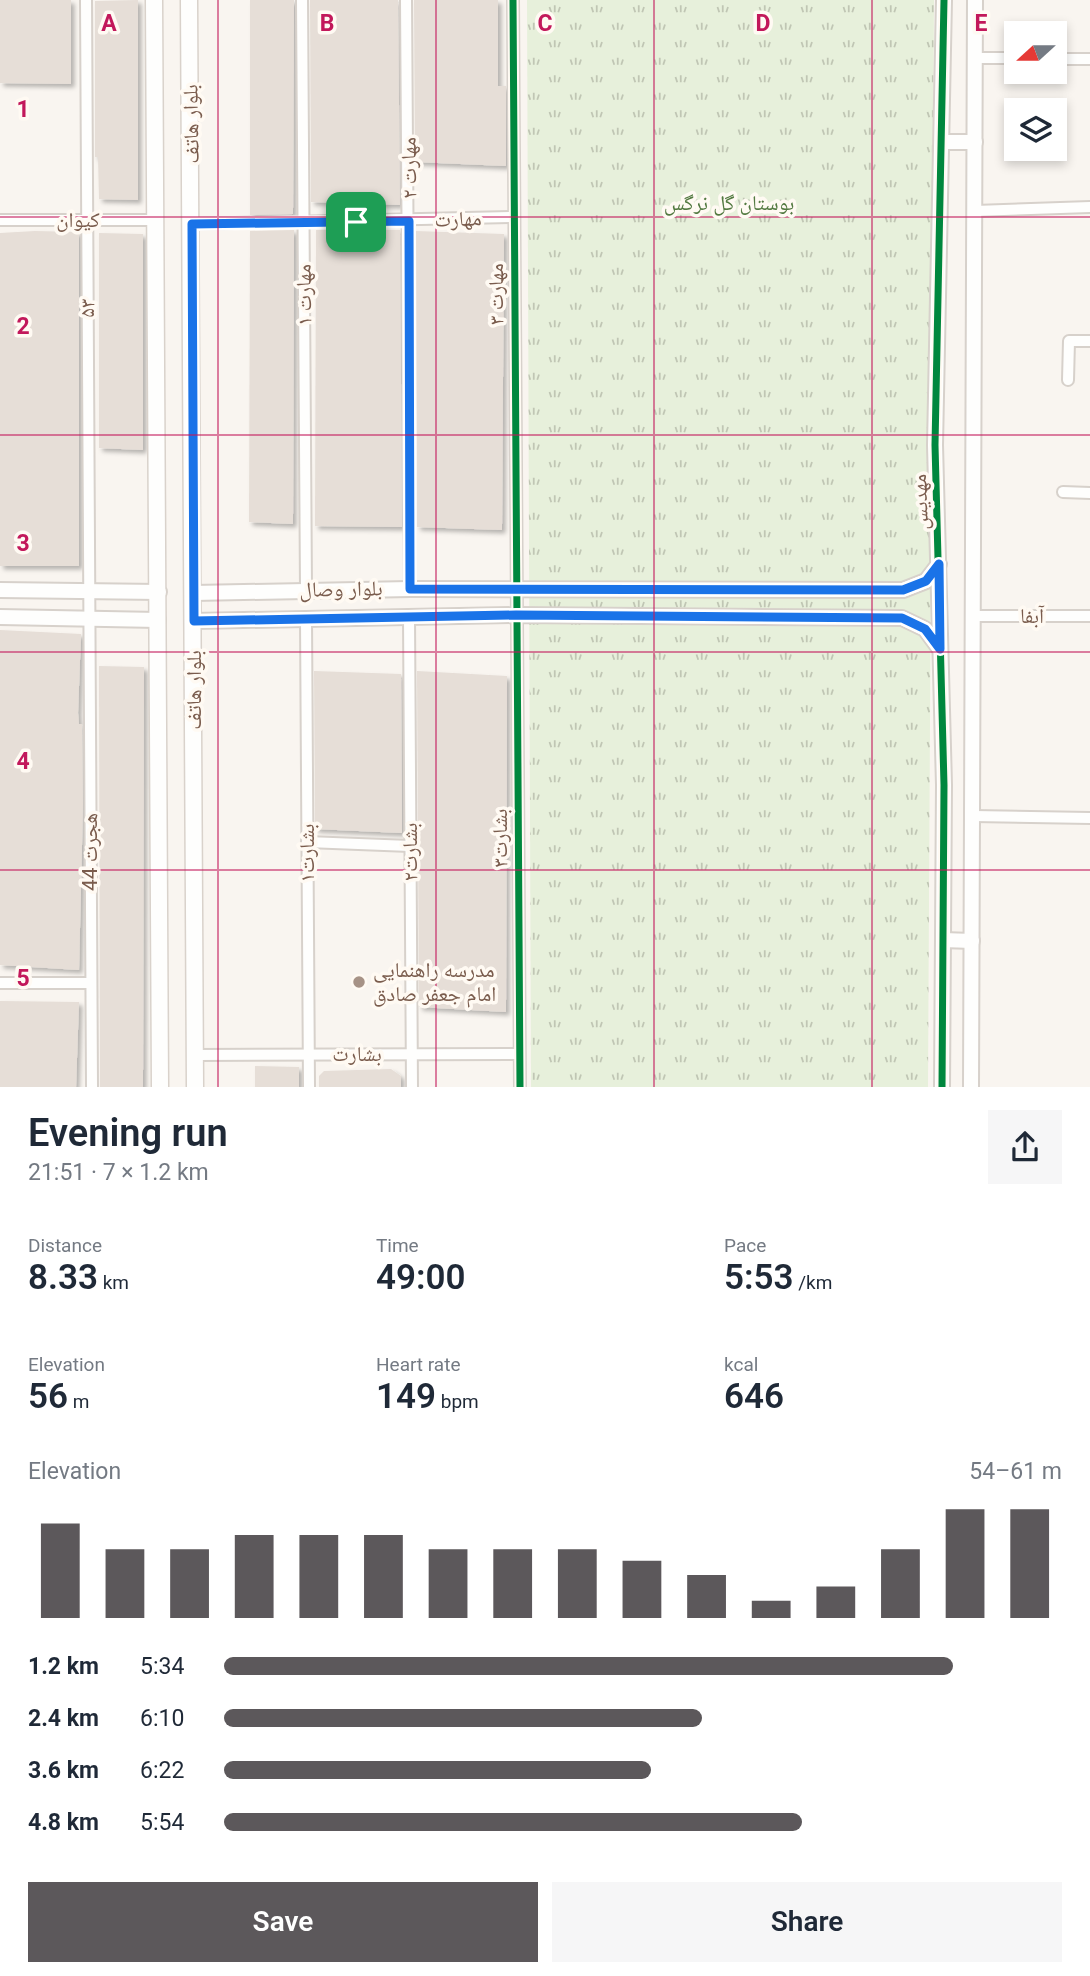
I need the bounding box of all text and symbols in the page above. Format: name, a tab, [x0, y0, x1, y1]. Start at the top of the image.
text: A	[101, 10, 117, 37]
text: B	[320, 10, 334, 37]
text: C	[537, 10, 553, 37]
text: D	[756, 10, 770, 37]
text: E	[975, 10, 988, 37]
north arrow	[1004, 21, 1068, 84]
map controls	[1004, 21, 1067, 161]
street label: بلوار هاتف	[178, 84, 204, 164]
text: 1	[16, 96, 30, 123]
button: layers	[1004, 98, 1067, 161]
street label: مهارت ۲	[396, 137, 422, 199]
park label: بوستان گل نرگس	[664, 191, 794, 216]
pin	[326, 192, 386, 252]
icon: arrive	[337, 203, 375, 241]
street label: مهارت	[434, 206, 482, 232]
street label: کیوان	[56, 208, 100, 232]
street label: مهارت ۳	[484, 263, 508, 325]
street label: مهارت ۱	[291, 264, 317, 326]
street label: ۵۳	[75, 299, 99, 317]
text: 2	[16, 313, 30, 340]
street label: مهدیس	[907, 474, 934, 530]
text: 3	[16, 530, 30, 557]
street label: بلوار وصال	[299, 576, 383, 602]
street label: آبفا	[1020, 604, 1045, 628]
street label: بلوار هاتف	[182, 650, 206, 730]
text: 4	[16, 748, 30, 775]
street label: بشارت۳	[488, 809, 512, 867]
street label: هجرت 44	[78, 813, 102, 891]
street label: بشارت۲	[398, 823, 422, 881]
street label: بشارت۱	[295, 824, 319, 882]
place label: مدرسه راهنمایی امام جعفر صادق	[373, 958, 496, 1008]
text: 5	[16, 965, 30, 992]
marker: مدرسه راهنمایی امام جعفر صادق	[351, 974, 367, 990]
street label: بشارت	[332, 1042, 382, 1066]
button: share	[988, 1110, 1062, 1184]
text: Evening run	[28, 1111, 228, 1155]
text: 21:51 · 7 × 1.2 km	[28, 1159, 209, 1186]
text: Distance	[28, 1234, 102, 1257]
text: Time	[376, 1234, 419, 1257]
text: Pace	[724, 1234, 766, 1257]
text: 8.33	[28, 1257, 98, 1298]
text: 49:00	[376, 1257, 466, 1298]
text: 5:53	[724, 1257, 794, 1298]
text: km	[98, 1271, 129, 1294]
text: /km	[794, 1271, 832, 1294]
text: Elevation	[28, 1353, 105, 1376]
text: Heart rate	[376, 1353, 461, 1376]
text: kcal	[724, 1353, 758, 1376]
text: 56	[28, 1376, 68, 1417]
text: 149	[376, 1376, 436, 1417]
text: 646	[724, 1376, 784, 1417]
text: m	[68, 1390, 89, 1413]
text: bpm	[436, 1390, 479, 1413]
text: Elevation	[28, 1458, 121, 1485]
text: 54–61 m	[969, 1458, 1062, 1485]
text: 1.2 km	[28, 1653, 99, 1680]
text: 5:34	[140, 1653, 184, 1680]
text: 2.4 km	[28, 1705, 99, 1732]
text: 6:10	[140, 1705, 184, 1732]
text: 3.6 km	[28, 1757, 99, 1784]
text: 6:22	[140, 1757, 184, 1784]
text: 4.8 km	[28, 1809, 99, 1836]
text: 5:54	[140, 1809, 184, 1836]
button: Save	[28, 1882, 538, 1962]
button: Share	[552, 1882, 1062, 1962]

